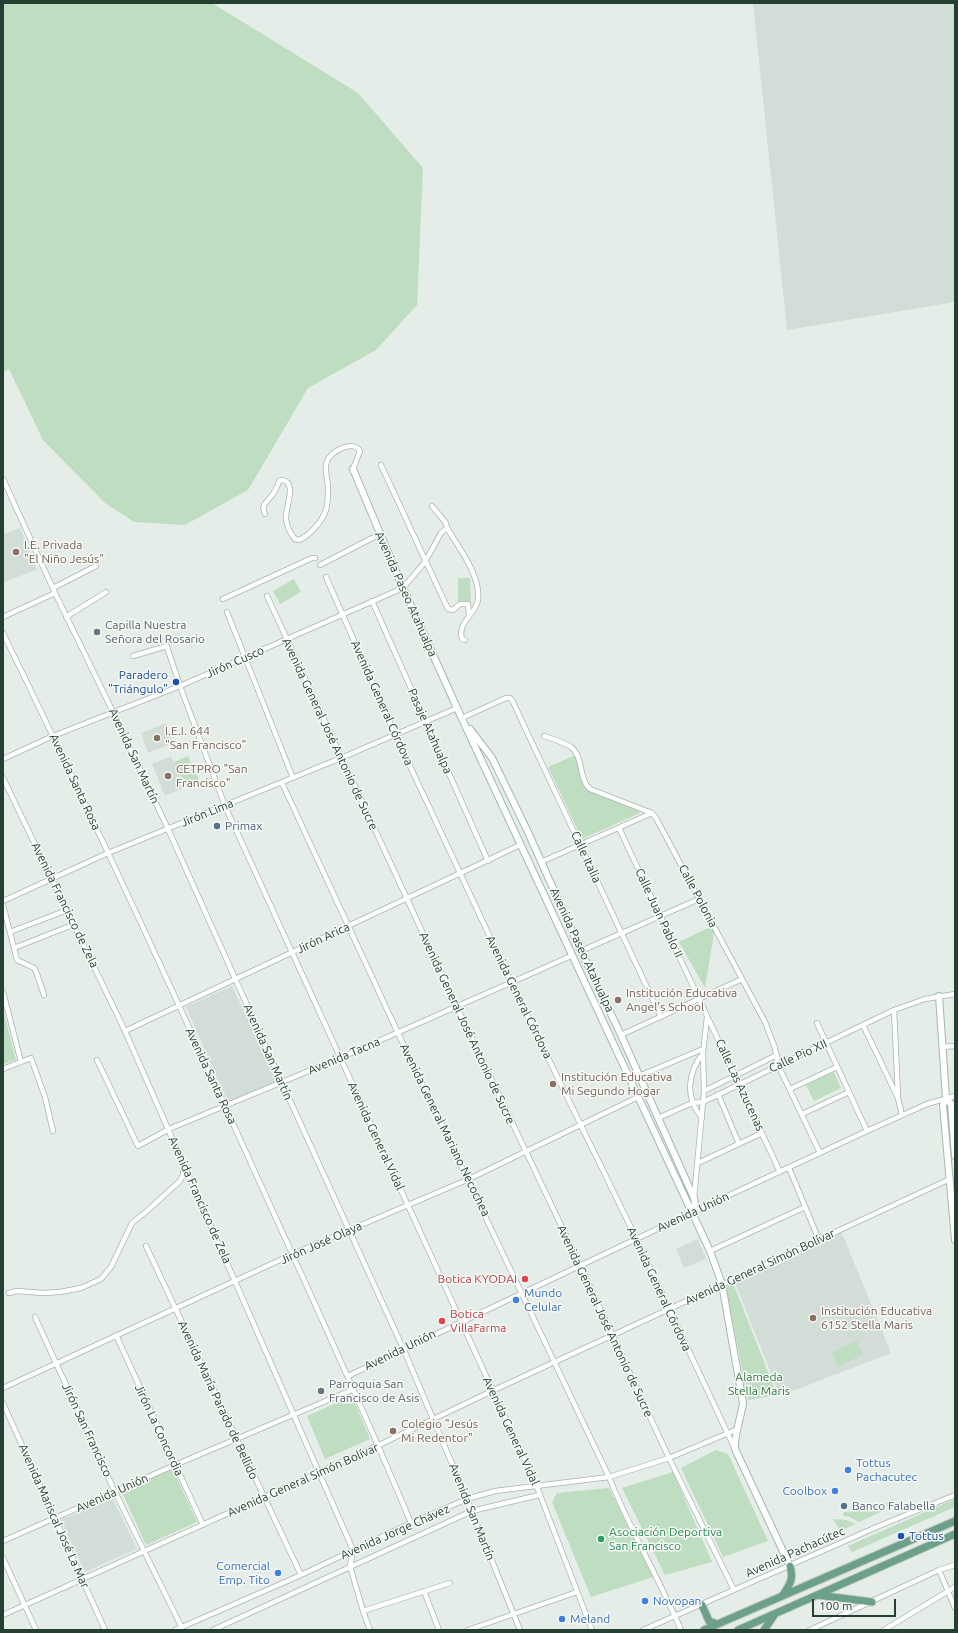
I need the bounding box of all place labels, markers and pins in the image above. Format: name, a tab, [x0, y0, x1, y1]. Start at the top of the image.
place label: I.E. Privada "El Niño Jesús"	[24, 538, 104, 566]
marker: I.E. Privada "El Niño Jesús"	[11, 547, 21, 557]
place label: Capilla Nuestra Señora del Rosario	[105, 618, 205, 646]
marker: Capilla Nuestra Señora del Rosario	[92, 627, 102, 637]
place label: Paradero "Triángulo"	[108, 668, 168, 696]
marker: Paradero "Triángulo"	[171, 677, 181, 687]
place label: I.E.I. 644 "San Francisco"	[165, 724, 246, 752]
marker: I.E.I. 644 "San Francisco"	[152, 733, 162, 743]
place label: CETPRO "San Francisco"	[176, 762, 248, 790]
marker: CETPRO "San Francisco"	[163, 771, 173, 781]
place label: Primax	[225, 819, 262, 833]
marker: Primax	[212, 821, 222, 831]
place label: Institución Educativa Angel's School	[626, 986, 737, 1014]
marker: Institución Educativa Angel's School	[613, 995, 623, 1005]
place label: Institución Educativa Mi Segundo Hogar	[561, 1070, 672, 1098]
marker: Institución Educativa Mi Segundo Hogar	[548, 1079, 558, 1089]
place label: Botica KYODAI	[438, 1272, 517, 1286]
marker: Botica KYODAI	[520, 1274, 530, 1284]
place label: Mundo Celular	[524, 1286, 562, 1314]
marker: Mundo Celular	[511, 1295, 521, 1305]
place label: Institución Educativa 6152 Stella Maris	[821, 1304, 932, 1332]
place label: Botica VillaFarma	[450, 1307, 506, 1335]
marker: Institución Educativa 6152 Stella Maris	[808, 1313, 818, 1323]
marker: Botica VillaFarma	[437, 1316, 447, 1326]
place label: Parroquia San Francisco de Asis	[329, 1377, 419, 1405]
marker: Parroquia San Francisco de Asis	[316, 1386, 326, 1396]
place label: Colegio "Jesús Mi Redentor"	[401, 1417, 478, 1445]
marker: Colegio "Jesús Mi Redentor"	[388, 1426, 398, 1436]
place label: Tottus Pachacutec	[856, 1456, 917, 1484]
marker: Tottus Pachacutec	[843, 1465, 853, 1475]
place label: Coolbox	[782, 1484, 827, 1498]
marker: Coolbox	[830, 1486, 840, 1496]
place label: Banco Falabella	[852, 1499, 935, 1513]
marker: Banco Falabella	[839, 1501, 849, 1511]
place label: Asociación Deportiva San Francisco	[609, 1525, 722, 1553]
place label: Tottus	[909, 1529, 944, 1543]
marker: Tottus	[896, 1531, 906, 1541]
marker: Asociación Deportiva San Francisco	[596, 1534, 606, 1544]
place label: Comercial Emp. Tito	[216, 1559, 270, 1587]
marker: Comercial Emp. Tito	[273, 1568, 283, 1578]
place label: Novopan	[653, 1594, 701, 1608]
marker: Novopan	[640, 1596, 650, 1606]
place label: Meland	[570, 1612, 610, 1626]
marker: Meland	[557, 1614, 567, 1624]

